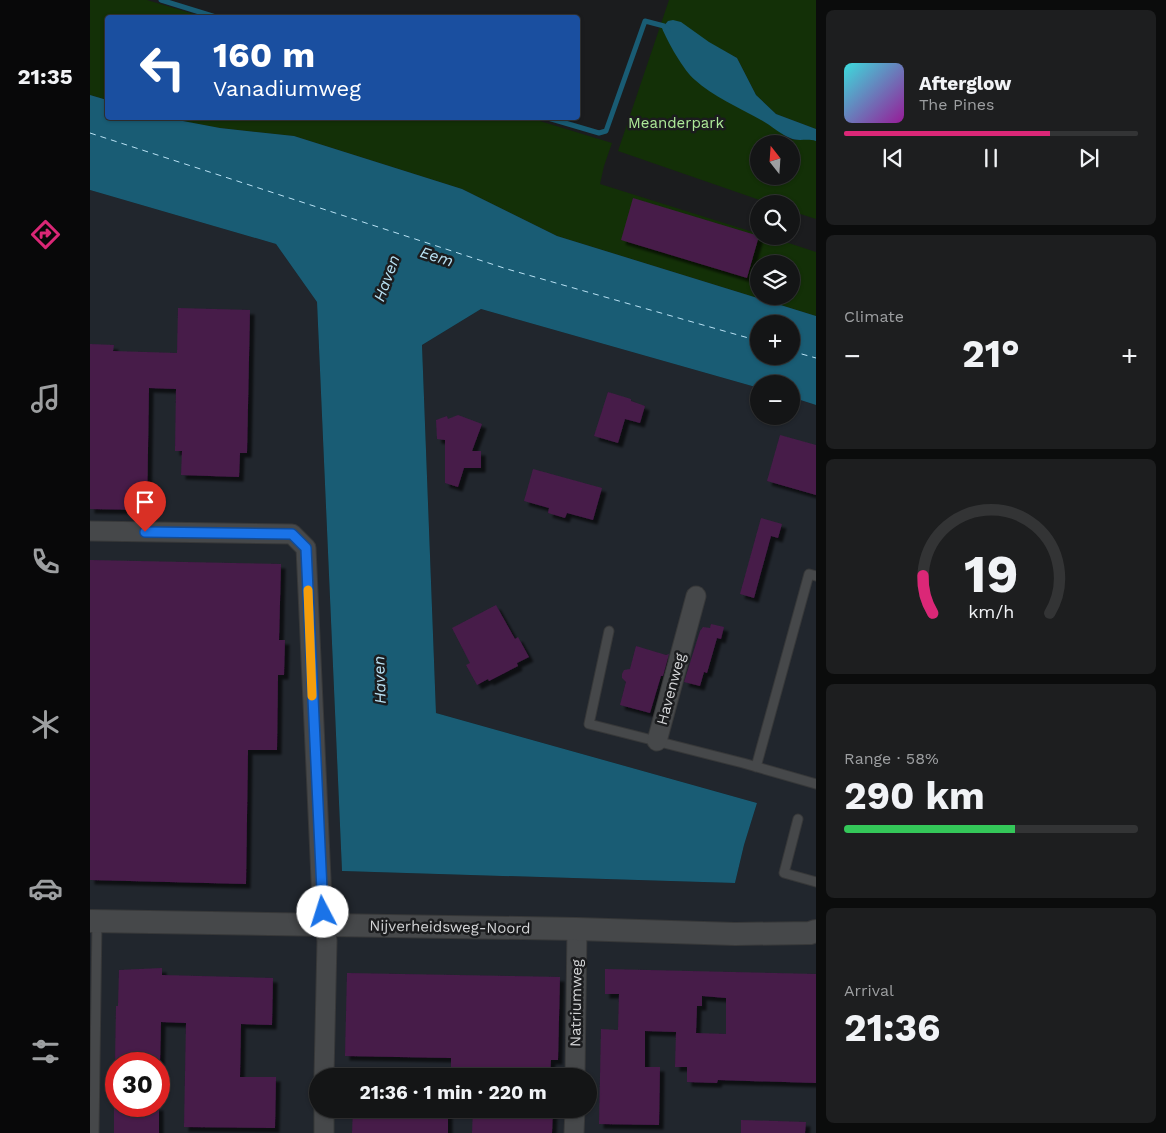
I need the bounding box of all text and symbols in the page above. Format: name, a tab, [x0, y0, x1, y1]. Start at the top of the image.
text: 160 m	[213, 34, 315, 76]
icon: left	[130, 35, 195, 100]
text: 21:35	[17, 64, 73, 89]
text: Afterglow	[919, 72, 1011, 95]
text: Vanadiumweg	[213, 76, 361, 101]
text: The Pines	[919, 95, 995, 114]
park label: Meanderpark	[628, 114, 724, 132]
north arrow	[750, 135, 800, 185]
map controls	[750, 135, 800, 425]
icon: previous	[879, 144, 907, 172]
icon: pause	[977, 144, 1005, 172]
icon: next	[1075, 144, 1103, 172]
button: search	[750, 195, 800, 245]
icon: directions	[28, 217, 63, 252]
water label: Eem	[418, 242, 456, 271]
water label: Haven	[369, 252, 404, 304]
button: layers	[750, 255, 800, 305]
text: Climate	[844, 307, 904, 326]
button: +	[750, 315, 800, 365]
text: 21°	[962, 332, 1020, 376]
text: −	[844, 339, 861, 372]
text: +	[1121, 339, 1138, 372]
button: −	[750, 375, 800, 425]
icon: music	[28, 381, 63, 416]
pin	[124, 481, 166, 532]
icon: arrive	[131, 488, 159, 516]
icon: phone	[28, 544, 63, 579]
text: 19	[964, 544, 1018, 605]
text: km/h	[968, 601, 1014, 622]
street label: Havenweg	[653, 651, 689, 727]
water label: Haven	[369, 656, 390, 704]
icon: climate	[28, 707, 63, 742]
text: Range · 58%	[844, 749, 939, 768]
text: 290 km	[844, 774, 985, 818]
icon: car	[28, 871, 63, 906]
position arrow	[296, 885, 348, 937]
street label: Nijverheidsweg-Noord	[369, 917, 531, 937]
street label: Natriumweg	[566, 959, 586, 1047]
text: Arrival	[844, 981, 894, 1000]
text: 21:36	[844, 1006, 940, 1050]
icon: filters	[28, 1034, 63, 1069]
speed limit sign: 30	[105, 1052, 170, 1117]
text: 21:36 · 1 min · 220 m	[359, 1081, 547, 1104]

